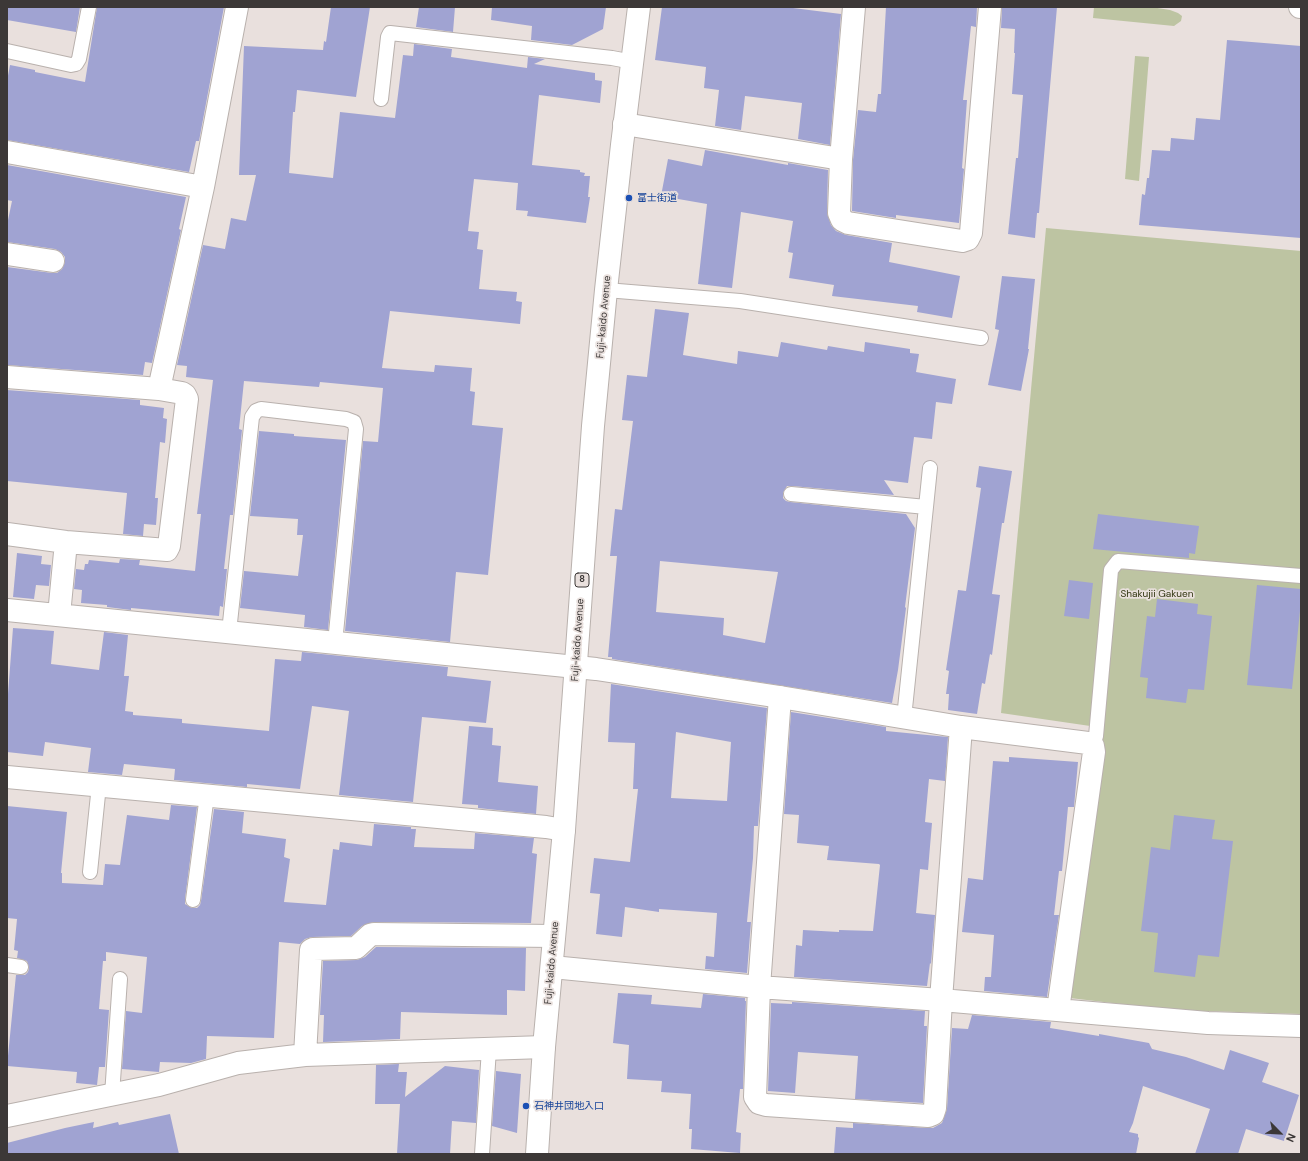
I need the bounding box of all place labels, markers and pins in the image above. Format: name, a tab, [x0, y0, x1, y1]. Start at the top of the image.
place label: 富士街道	[637, 192, 677, 204]
marker: 富士街道	[624, 193, 634, 203]
place label: 石神井団地入口	[534, 1100, 604, 1112]
marker: 石神井団地入口	[521, 1101, 531, 1111]

